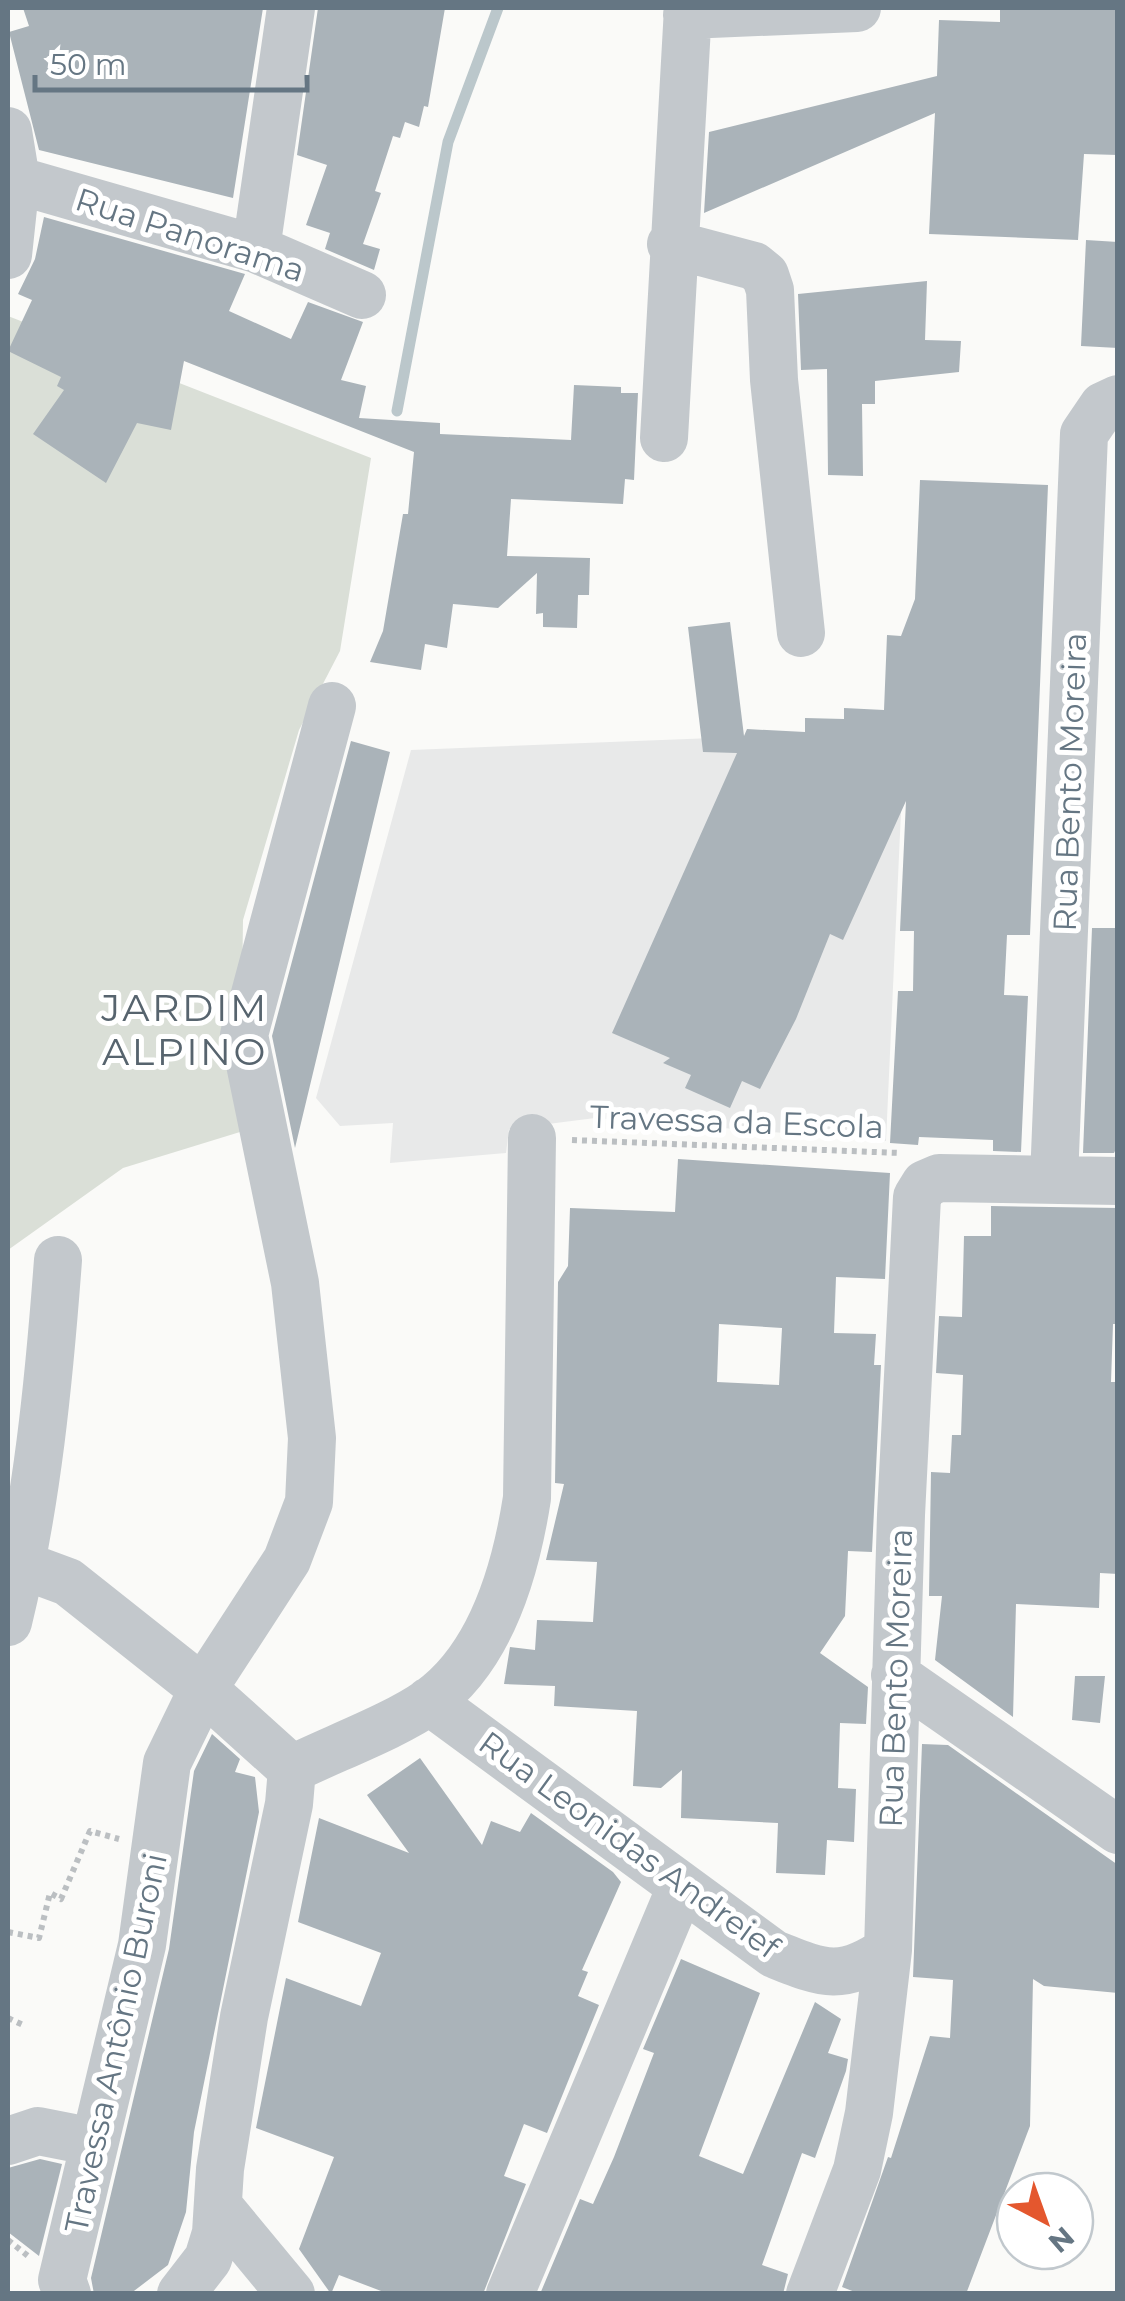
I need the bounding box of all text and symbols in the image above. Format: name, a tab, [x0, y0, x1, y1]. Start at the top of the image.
scale bar	[35, 30, 308, 92]
text: 50 m	[50, 46, 127, 83]
street label: Rua Panorama	[71, 179, 309, 290]
street label: Rua Bento Moreira	[1045, 632, 1094, 932]
district label: JARDIM ALPINO	[100, 984, 269, 1075]
street label: Travessa da Escola	[590, 1097, 884, 1146]
street label: Rua Bento Moreira	[871, 1528, 920, 1828]
street label: Rua Leonidas Andreief	[472, 1723, 788, 1967]
street label: Travessa Antônio Buroni	[56, 1850, 175, 2236]
north arrow	[995, 2171, 1095, 2271]
text: N	[1042, 2220, 1081, 2260]

